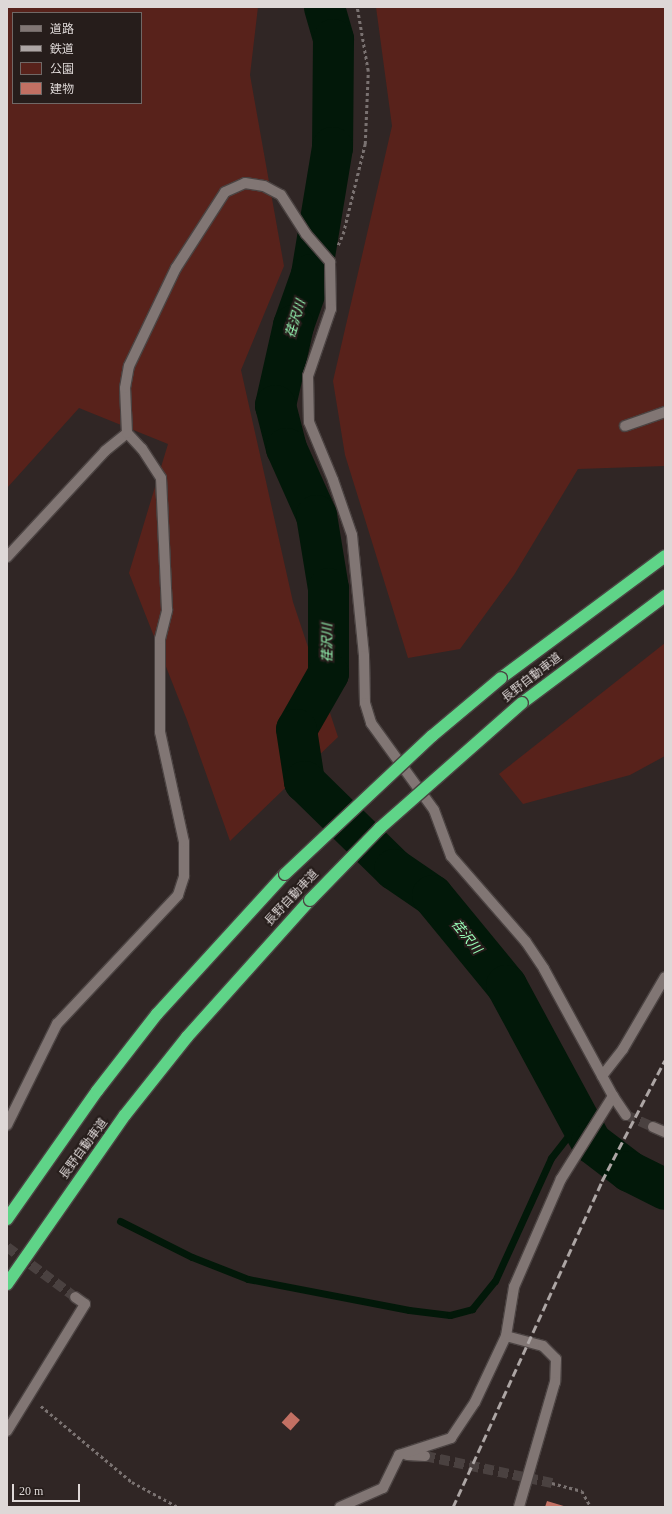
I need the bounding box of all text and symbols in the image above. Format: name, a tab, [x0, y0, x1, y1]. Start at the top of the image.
legend	[12, 12, 142, 104]
text: 道路	[50, 22, 74, 36]
text: 鉄道	[50, 42, 74, 56]
text: 公園	[50, 62, 74, 76]
text: 建物	[50, 82, 74, 96]
water label: 荏沢川	[283, 298, 309, 340]
water label: 荏沢川	[320, 624, 336, 662]
street label: 長野自動車道	[499, 650, 565, 706]
street label: 長野自動車道	[262, 867, 322, 929]
water label: 荏沢川	[448, 917, 484, 957]
street label: 長野自動車道	[57, 1116, 111, 1182]
scale bar	[14, 1476, 82, 1502]
text: 20 m	[19, 1484, 43, 1498]

